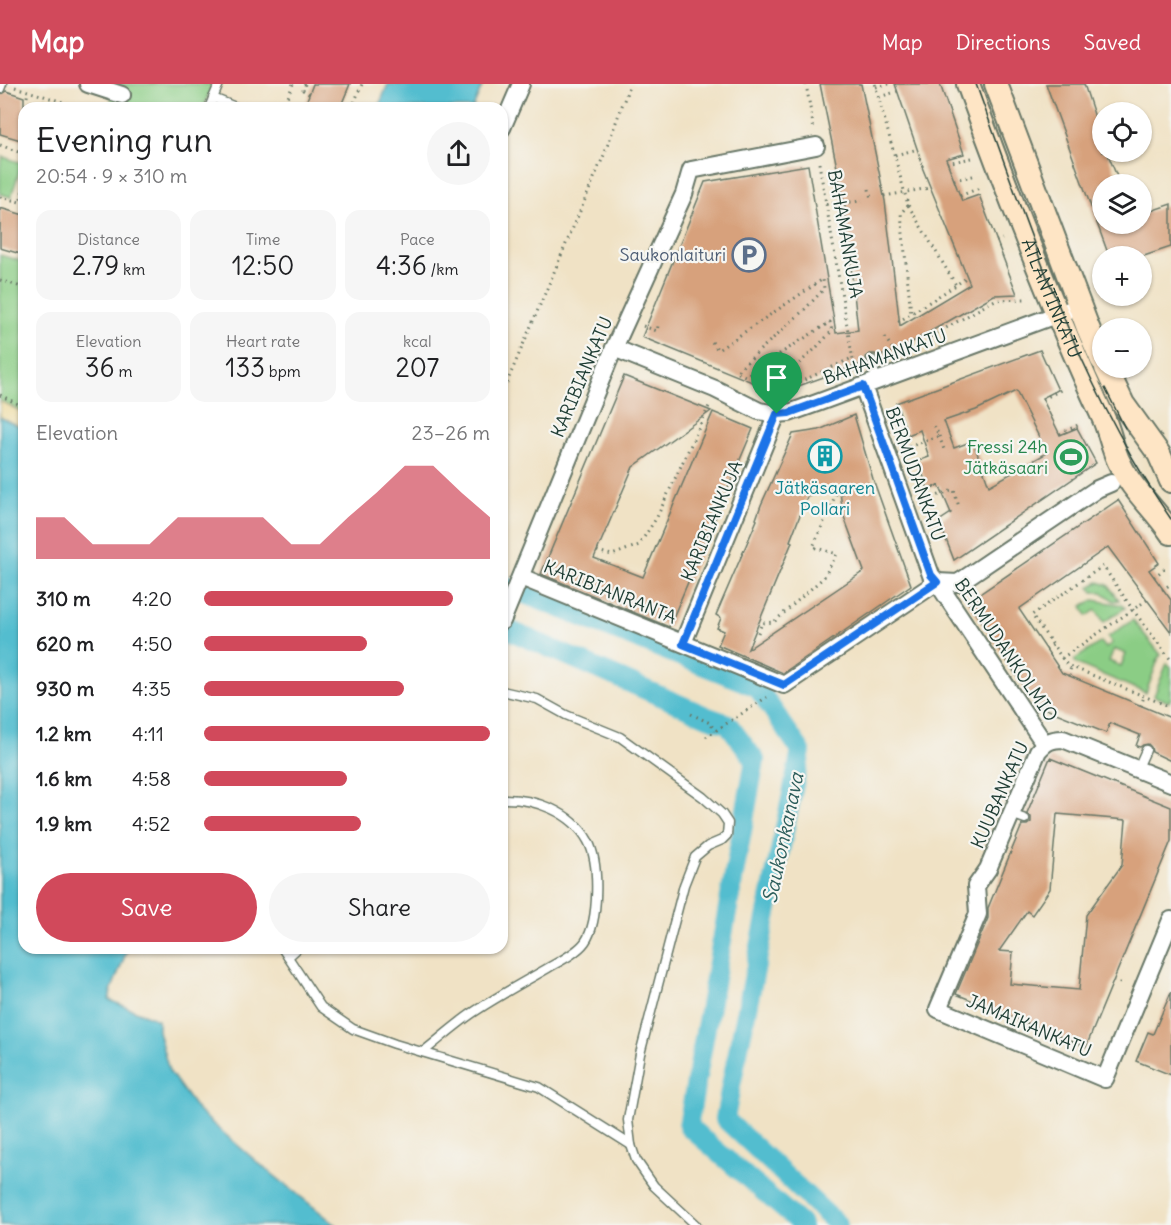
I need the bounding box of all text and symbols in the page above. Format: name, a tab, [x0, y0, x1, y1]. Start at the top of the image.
text: Map	[30, 24, 84, 60]
text: Map	[882, 29, 923, 56]
text: Directions	[956, 29, 1050, 56]
text: Saved	[1083, 29, 1141, 56]
map controls	[1092, 102, 1152, 378]
button: locate	[1092, 102, 1152, 162]
text: Evening run	[36, 119, 212, 161]
button: share	[427, 122, 490, 185]
text: 20:54 · 9 × 310 m	[36, 163, 187, 188]
street label: BAHAMANKUJA	[823, 168, 868, 300]
button: layers	[1092, 174, 1152, 234]
text: Distance	[77, 229, 140, 249]
text: Time	[246, 229, 280, 249]
text: Pace	[400, 229, 435, 249]
street label: ATLANTINKATU	[1017, 235, 1087, 361]
parking icon: Saukonlaituri	[731, 237, 767, 273]
place label: Saukonlaituri	[619, 243, 726, 266]
button: +	[1092, 246, 1152, 306]
text: 2.79	[72, 249, 119, 282]
text: 12:50	[232, 249, 294, 282]
text: 4:36	[376, 249, 427, 282]
text: km	[119, 259, 145, 279]
text: /km	[427, 259, 459, 279]
street label: KARIBIANKATU	[546, 313, 617, 441]
button: −	[1092, 318, 1152, 378]
street label: BAHAMANKATU	[820, 323, 950, 390]
text: Elevation	[76, 331, 142, 351]
text: Heart rate	[226, 331, 300, 351]
text: kcal	[403, 331, 432, 351]
text: 36	[85, 351, 115, 384]
text: 133	[225, 351, 265, 384]
text: 207	[395, 351, 439, 384]
pin	[751, 352, 802, 414]
text: m	[115, 361, 132, 381]
text: bpm	[265, 361, 301, 381]
icon: arrive	[760, 361, 793, 394]
street label: BERMUDANKATU	[881, 404, 950, 544]
text: Elevation	[36, 420, 118, 445]
text: 23–26 m	[412, 420, 490, 445]
place label: Fressi 24h Jätkäsaari	[963, 435, 1048, 479]
building icon: Jätkäsaaren Pollari	[807, 438, 843, 474]
sports icon: Fressi 24h Jätkäsaari	[1053, 439, 1089, 475]
street label: KARIBIANKUJA	[676, 457, 747, 585]
place label: Jätkäsaaren Pollari	[775, 476, 875, 520]
street label: KARIBIANRANTA	[540, 554, 680, 629]
street label: BERMUDANKOLMIO	[950, 574, 1063, 726]
text: 310 m	[36, 586, 91, 611]
text: 4:20	[132, 586, 172, 611]
text: 620 m	[36, 631, 94, 656]
text: 4:50	[132, 631, 173, 656]
text: 930 m	[36, 676, 94, 701]
text: 4:35	[132, 676, 171, 701]
text: 1.2 km	[36, 721, 92, 746]
text: 4:11	[132, 721, 164, 746]
street label: KUUBANKATU	[966, 738, 1033, 852]
text: 1.6 km	[36, 766, 92, 791]
text: 4:58	[132, 766, 171, 791]
water label: Saukonkanava	[757, 769, 809, 905]
text: 1.9 km	[36, 811, 92, 836]
text: 4:52	[132, 811, 171, 836]
button: Save	[36, 873, 257, 942]
button: Share	[269, 873, 490, 942]
street label: JAMAIKANKATU	[963, 989, 1095, 1062]

